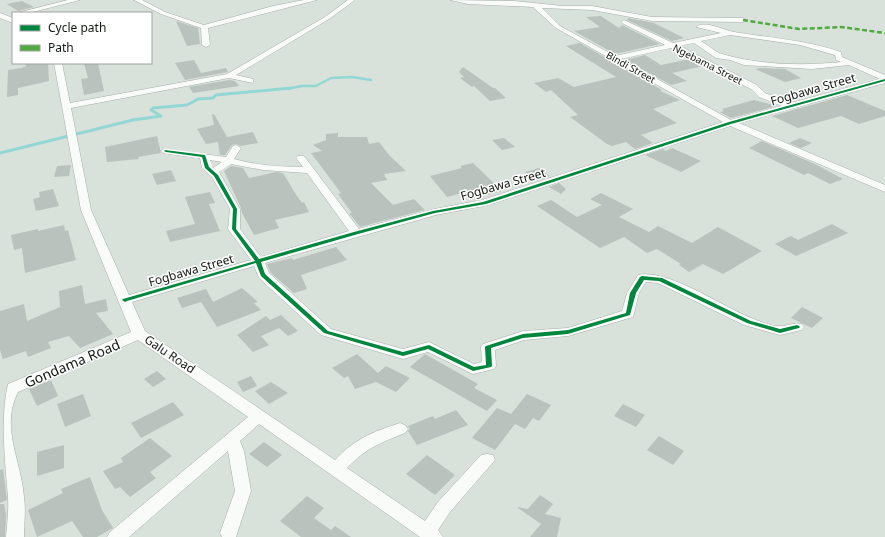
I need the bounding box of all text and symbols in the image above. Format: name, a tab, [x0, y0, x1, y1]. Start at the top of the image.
legend	[12, 12, 152, 64]
text: Cycle path	[48, 19, 106, 36]
text: Path	[48, 39, 74, 56]
street label: Ngebama Street	[671, 40, 746, 88]
street label: Bindi Street	[604, 48, 659, 87]
street label: Fogbawa Street	[768, 69, 858, 109]
street label: Fogbawa Street	[458, 164, 548, 204]
street label: Fogbawa Street	[146, 250, 236, 290]
street label: Galu Road	[141, 331, 199, 377]
street label: Gondama Road	[21, 334, 123, 392]

